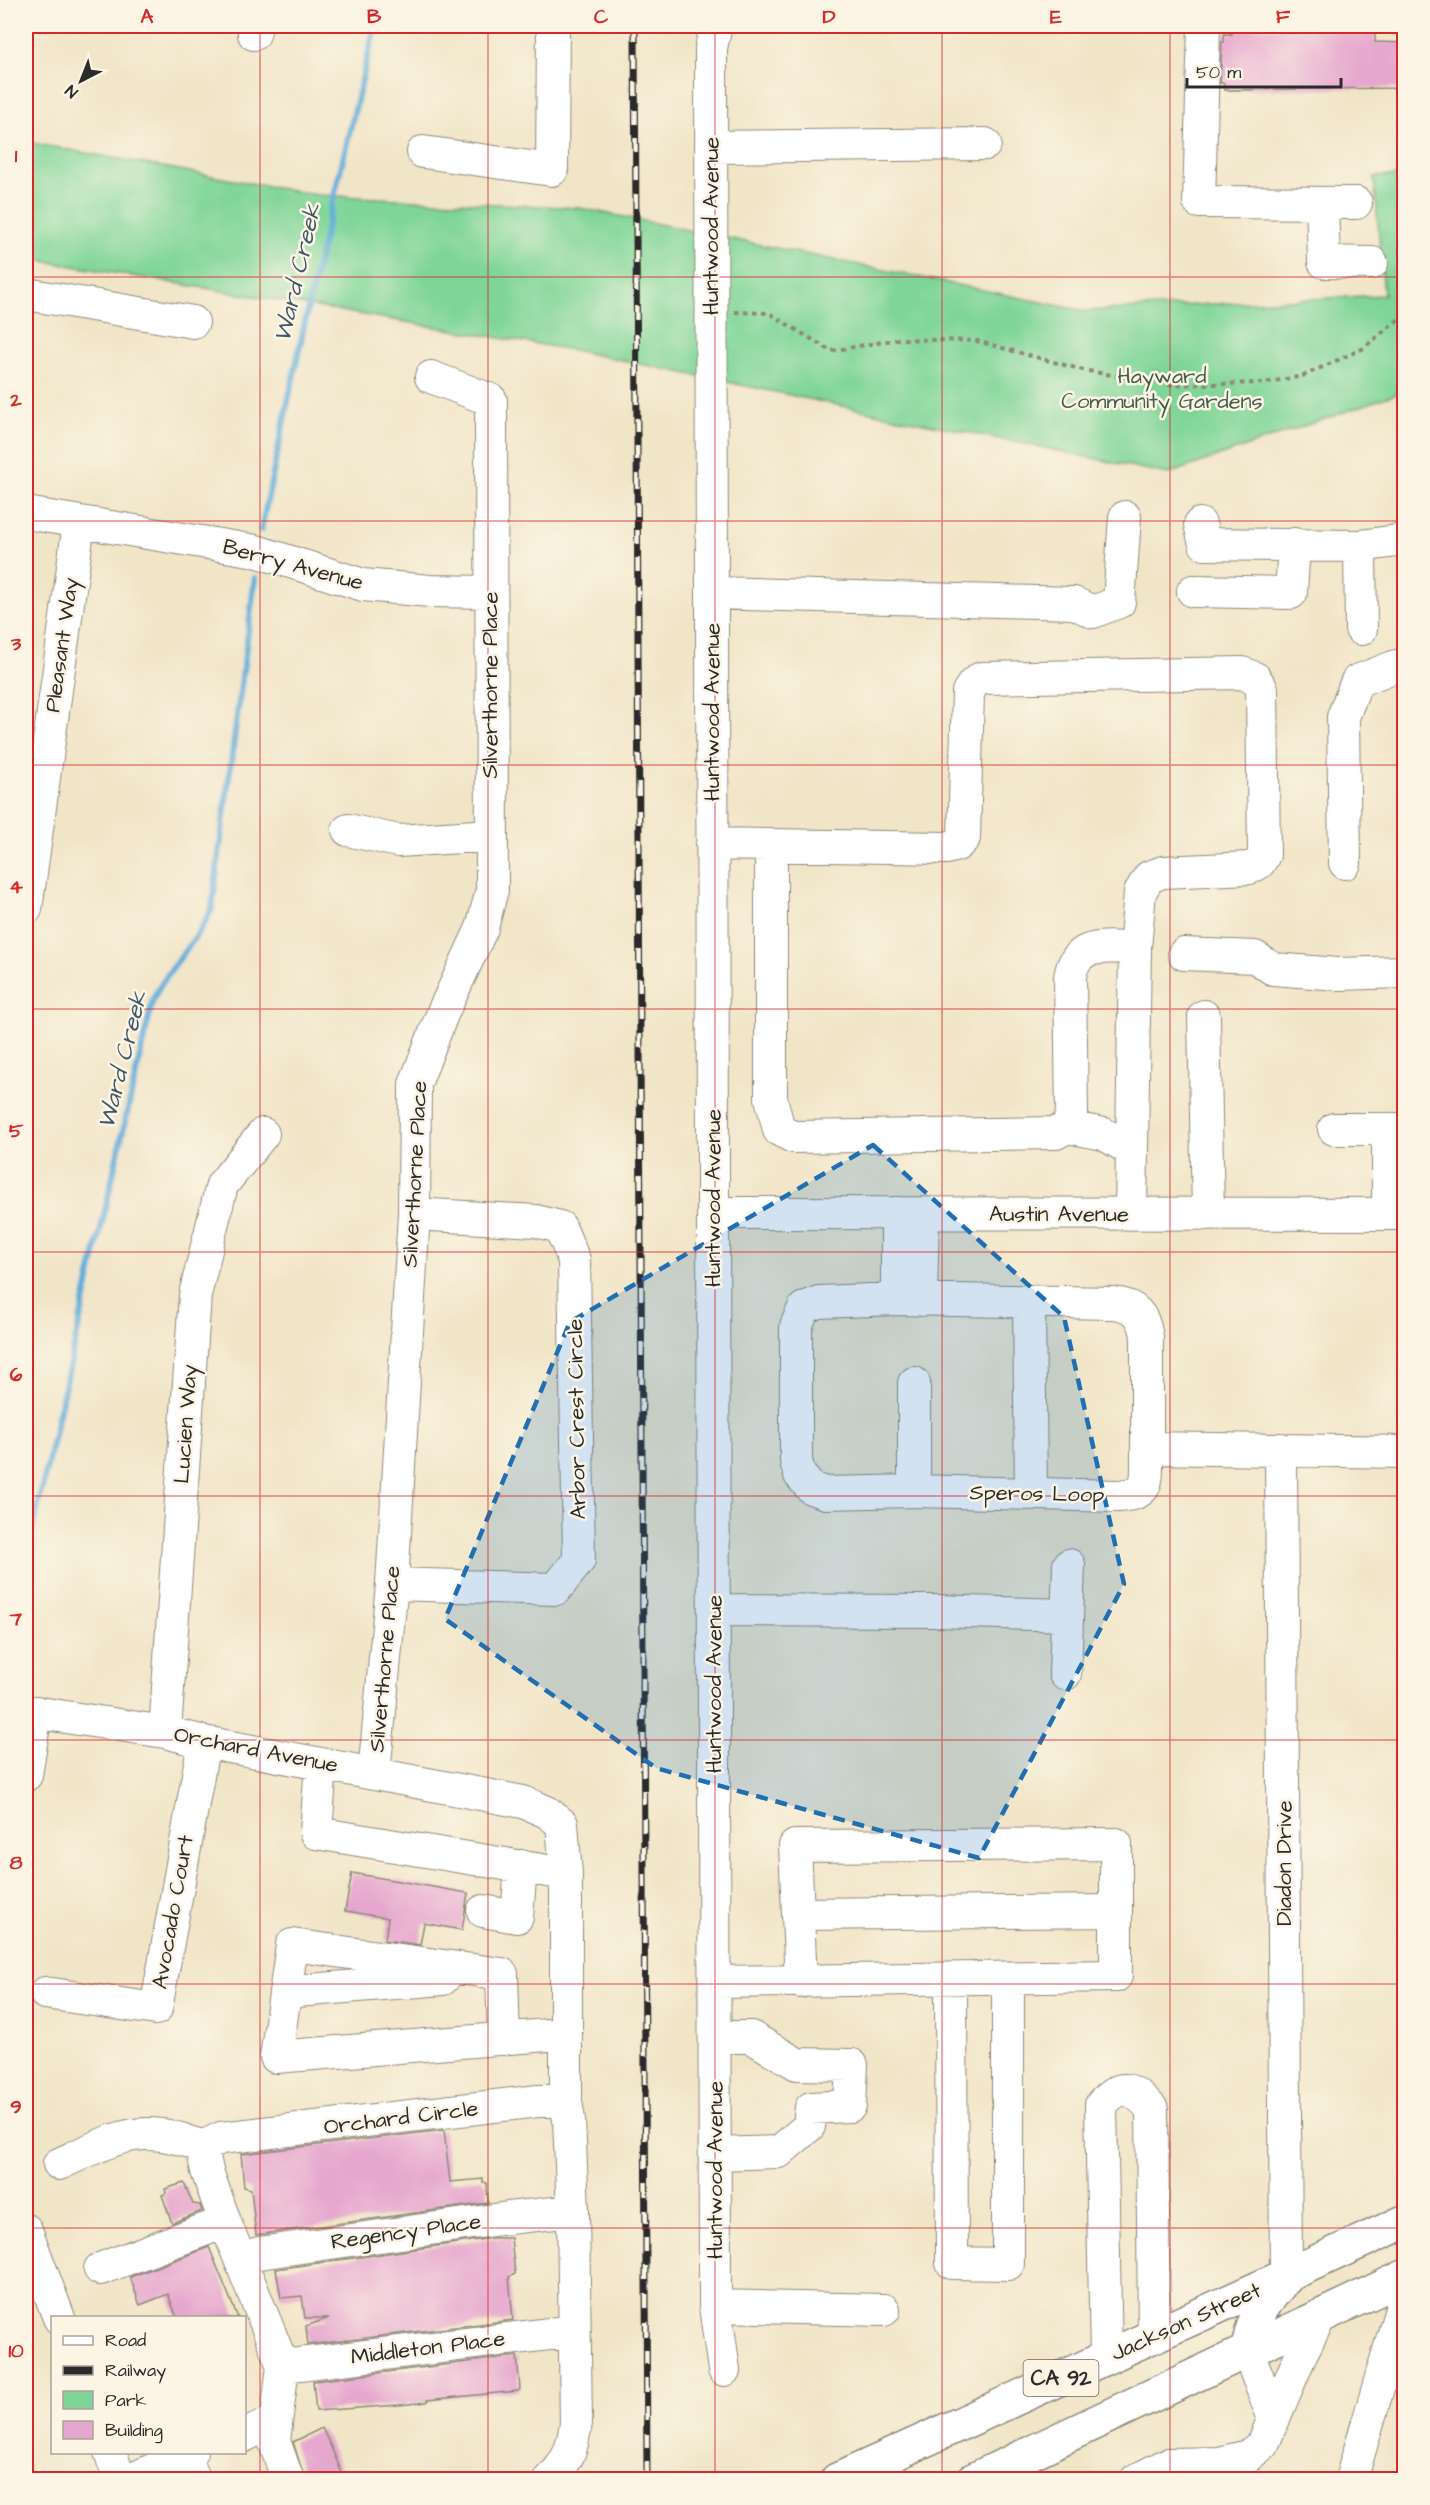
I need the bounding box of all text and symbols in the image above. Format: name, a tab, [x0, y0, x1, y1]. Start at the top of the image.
text: A	[141, 3, 154, 31]
text: B	[367, 3, 382, 31]
text: C	[594, 3, 609, 31]
text: D	[823, 3, 836, 31]
text: E	[1050, 3, 1062, 31]
text: F	[1276, 3, 1291, 31]
north arrow	[51, 51, 111, 111]
scale bar	[1187, 51, 1342, 89]
text: 50 m	[1196, 60, 1241, 85]
text: N	[61, 80, 83, 103]
street label: Huntwood Avenue	[696, 137, 727, 315]
text: 1	[15, 142, 18, 170]
water label: Ward Creek	[266, 199, 331, 345]
park label: Hayward Community Gardens	[1061, 361, 1263, 418]
text: 2	[9, 386, 22, 414]
street label: Berry Avenue	[219, 531, 367, 600]
street label: Pleasant Way	[37, 576, 88, 714]
street label: Silverthorne Place	[475, 591, 506, 778]
street label: Huntwood Avenue	[697, 623, 728, 801]
text: 3	[10, 630, 22, 658]
text: 4	[9, 873, 23, 901]
water label: Ward Creek	[89, 986, 157, 1132]
street label: Silverthorne Place	[395, 1080, 435, 1268]
street label: Huntwood Avenue	[698, 1109, 729, 1287]
text: 5	[9, 1117, 24, 1145]
street label: Austin Avenue	[989, 1199, 1129, 1230]
street label: Arbor Crest Circle	[560, 1318, 594, 1520]
text: 6	[10, 1361, 23, 1389]
street label: Lucien Way	[166, 1363, 207, 1485]
street label: Speros Loop	[969, 1477, 1105, 1511]
street label: Silverthorne Place	[361, 1564, 409, 1753]
street label: Huntwood Avenue	[699, 1595, 730, 1773]
text: 7	[9, 1605, 23, 1633]
street label: Orchard Avenue	[171, 1719, 341, 1781]
street label: Diadon Drive	[1269, 1800, 1300, 1926]
street label: Avocado Court	[144, 1833, 202, 1991]
text: 8	[10, 1849, 23, 1877]
street label: Huntwood Avenue	[700, 2081, 731, 2259]
text: 9	[10, 2093, 22, 2121]
street label: Orchard Circle	[322, 2093, 480, 2143]
street label: Regency Place	[329, 2206, 483, 2259]
street label: Jackson Street	[1106, 2275, 1266, 2369]
legend	[51, 2316, 246, 2454]
street label: Middleton Place	[349, 2323, 507, 2373]
text: Road	[105, 2328, 146, 2353]
text: 10	[8, 2337, 24, 2365]
text: Railway	[105, 2358, 166, 2384]
road number: CA 92	[1024, 2360, 1098, 2396]
text: Park	[105, 2388, 147, 2413]
text: Building	[105, 2418, 163, 2444]

